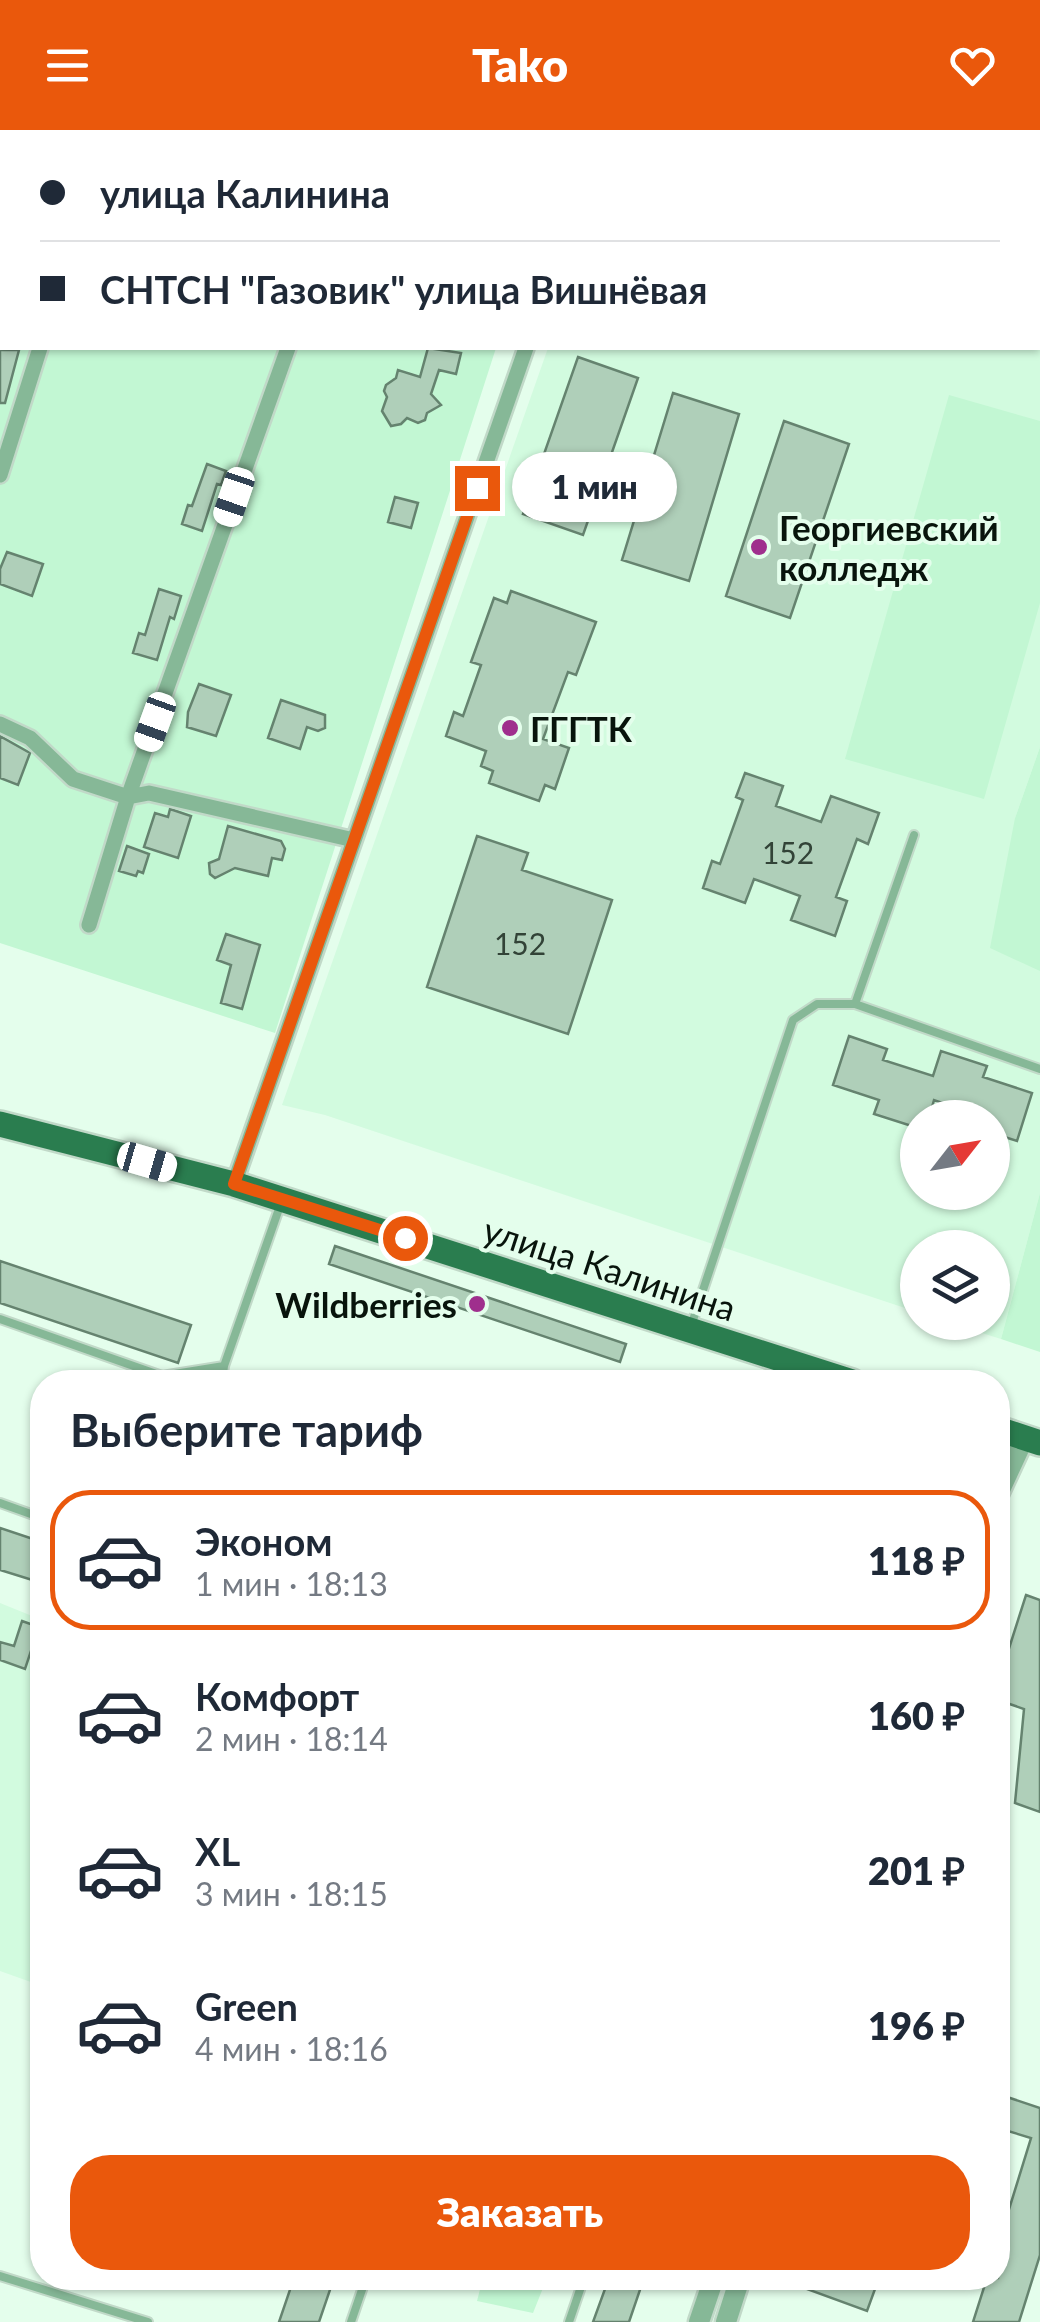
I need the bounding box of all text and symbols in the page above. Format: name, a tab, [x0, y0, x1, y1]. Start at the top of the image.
icon: menu	[40, 38, 95, 93]
text: Tako	[472, 38, 568, 92]
icon: heart	[945, 38, 1000, 93]
text: улица Калинина	[100, 170, 390, 216]
text: СНТСН "Газовик" улица Вишнёвая	[100, 266, 708, 312]
callout: 1 мин	[512, 453, 677, 523]
car	[210, 464, 258, 530]
route end	[455, 466, 500, 511]
text: 1 мин	[551, 467, 638, 506]
place label: Георгиевский колледж	[779, 506, 999, 588]
marker: Георгиевский колледж	[748, 536, 770, 558]
car	[131, 689, 179, 755]
place label: ГГГТК	[530, 707, 633, 749]
marker: ГГГТК	[499, 717, 521, 739]
house number: 152	[762, 834, 814, 870]
house number: 152	[494, 925, 546, 961]
north arrow	[900, 1100, 1010, 1210]
map controls	[900, 1100, 1010, 1340]
car	[114, 1139, 180, 1185]
street label: улица Калинина	[479, 1207, 741, 1329]
route start	[383, 1216, 428, 1261]
button: layers	[900, 1230, 1010, 1340]
place label: Wildberries	[275, 1283, 457, 1325]
marker: Wildberries	[466, 1293, 488, 1315]
text: Выберите тариф	[70, 1403, 423, 1457]
icon: car	[75, 1515, 165, 1605]
text: Эконом	[195, 1518, 333, 1564]
text: 118 ₽	[868, 1537, 965, 1583]
text: 1 мин · 18:13	[195, 1564, 388, 1603]
icon: car	[75, 1670, 165, 1760]
text: Комфорт	[195, 1673, 359, 1719]
text: 160 ₽	[868, 1692, 965, 1738]
text: 2 мин · 18:14	[195, 1719, 388, 1758]
icon: car	[75, 1825, 165, 1915]
text: XL	[195, 1828, 240, 1874]
text: 201 ₽	[868, 1847, 965, 1893]
text: 3 мин · 18:15	[195, 1874, 388, 1913]
icon: car	[75, 1980, 165, 2070]
text: Green	[195, 1983, 298, 2029]
text: 196 ₽	[868, 2002, 965, 2048]
text: 4 мин · 18:16	[195, 2029, 388, 2068]
button: Заказать	[70, 2155, 970, 2270]

